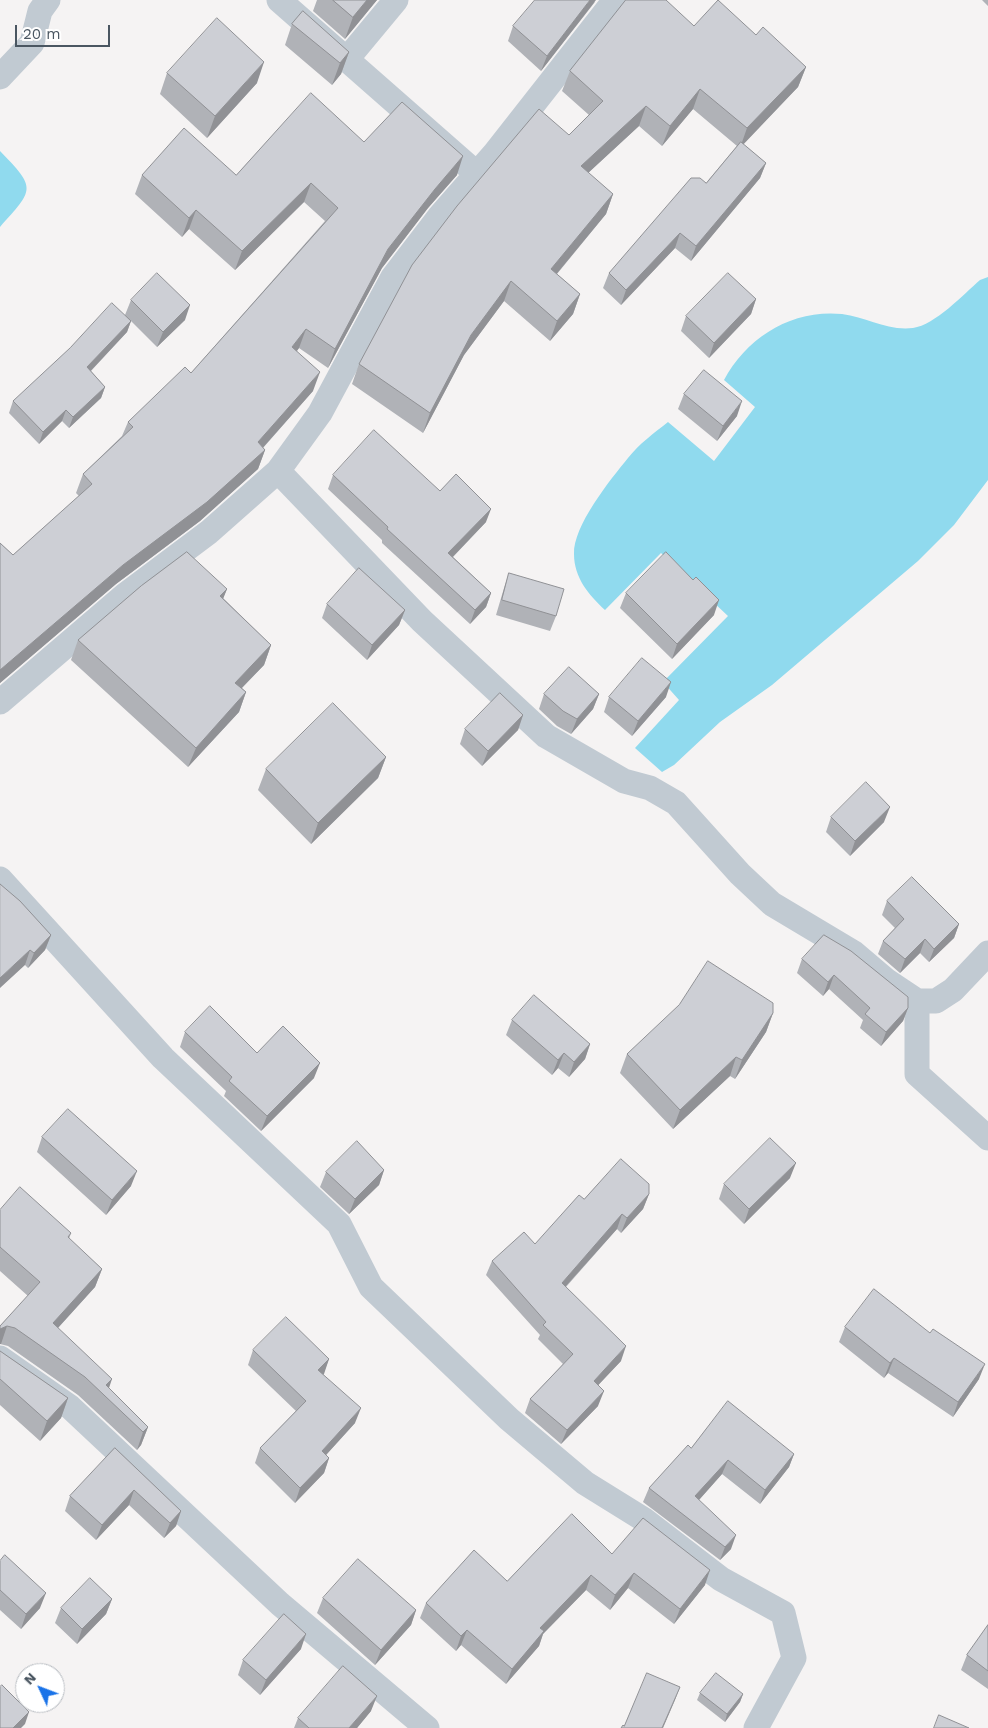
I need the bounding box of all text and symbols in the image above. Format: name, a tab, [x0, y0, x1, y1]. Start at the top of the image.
scale bar	[18, 15, 112, 47]
text: 20 m	[23, 25, 61, 43]
north arrow	[15, 1663, 65, 1713]
text: N	[20, 1669, 39, 1688]

